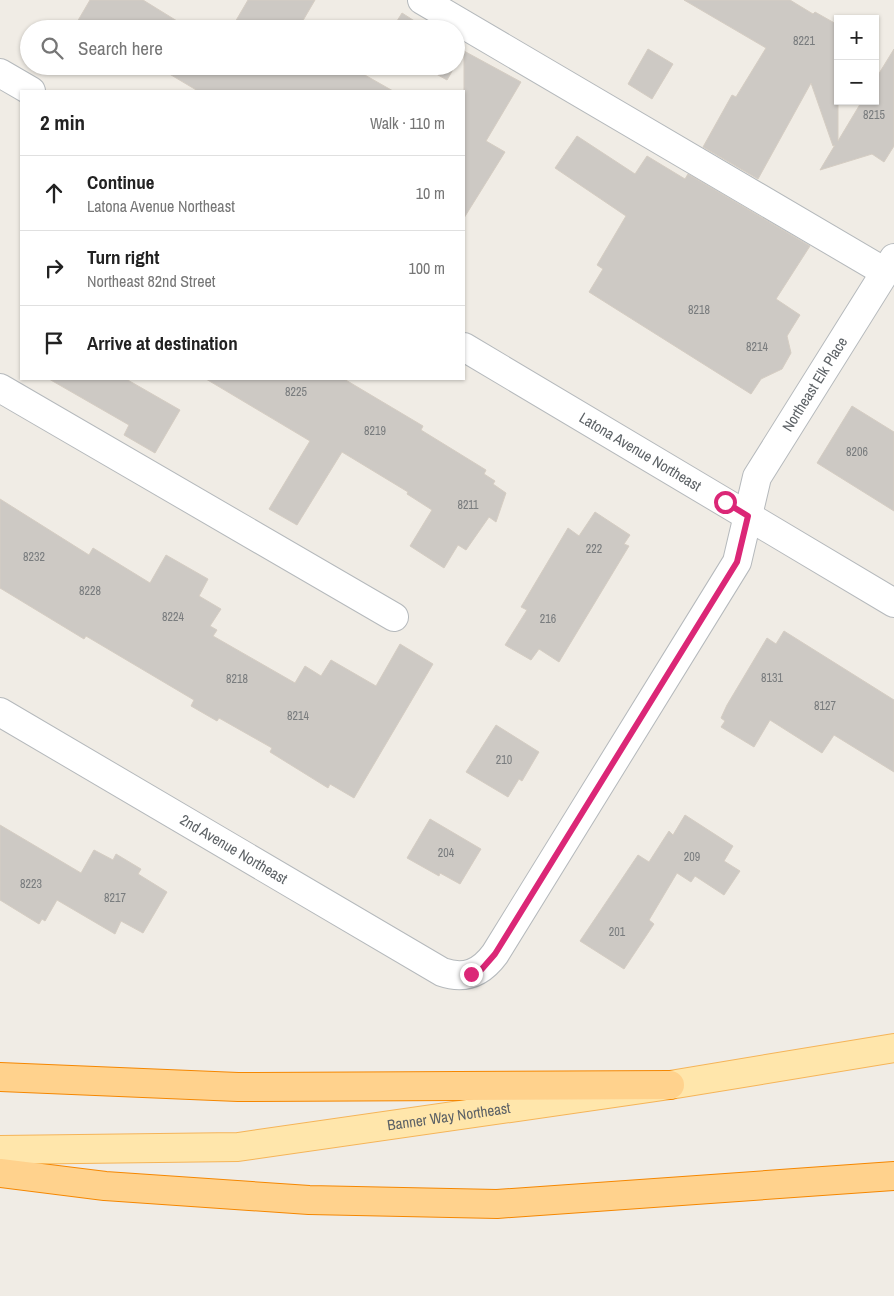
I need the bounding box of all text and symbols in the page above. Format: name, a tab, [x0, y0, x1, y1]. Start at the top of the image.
map controls	[834, 15, 879, 105]
button: +	[834, 15, 879, 60]
search box	[20, 20, 465, 75]
house number: 8221	[793, 33, 815, 49]
icon: search	[38, 34, 66, 62]
text: Search here	[78, 35, 163, 61]
button: −	[834, 60, 879, 105]
house number: 8215	[863, 107, 885, 123]
text: 2 min	[40, 108, 85, 137]
text: Walk · 110 m	[370, 112, 445, 134]
text: Continue	[87, 169, 155, 195]
icon: ahead	[40, 179, 68, 207]
text: 10 m	[416, 182, 445, 204]
text: Latona Avenue Northeast	[87, 195, 235, 217]
text: Turn right	[87, 244, 159, 270]
icon: right	[40, 254, 68, 282]
text: 100 m	[409, 257, 445, 279]
text: Northeast 82nd Street	[87, 270, 215, 292]
house number: 8218	[688, 302, 710, 318]
icon: arrive	[40, 329, 68, 357]
text: Arrive at destination	[87, 330, 238, 356]
street label: Northeast Elk Place	[777, 333, 852, 435]
house number: 8214	[746, 339, 768, 355]
house number: 8225	[285, 384, 307, 400]
street label: Latona Avenue Northeast	[575, 407, 706, 496]
house number: 8219	[364, 423, 386, 439]
house number: 8206	[846, 444, 868, 460]
route start	[714, 491, 737, 514]
house number: 8211	[457, 497, 479, 513]
house number: 222	[586, 541, 602, 557]
house number: 8232	[23, 549, 45, 565]
house number: 8228	[79, 583, 101, 599]
house number: 8224	[162, 609, 184, 625]
house number: 216	[540, 611, 556, 627]
house number: 8131	[761, 670, 783, 686]
house number: 8218	[226, 671, 248, 687]
house number: 8127	[814, 698, 836, 714]
house number: 8214	[287, 708, 309, 724]
house number: 210	[496, 752, 512, 768]
street label: 2nd Avenue Northeast	[176, 809, 292, 889]
house number: 204	[438, 845, 455, 861]
house number: 209	[684, 849, 700, 865]
house number: 8223	[20, 876, 42, 892]
house number: 8217	[104, 890, 126, 906]
house number: 201	[609, 924, 626, 940]
route end	[460, 963, 483, 986]
street label: Banner Way Northeast	[386, 1097, 512, 1135]

